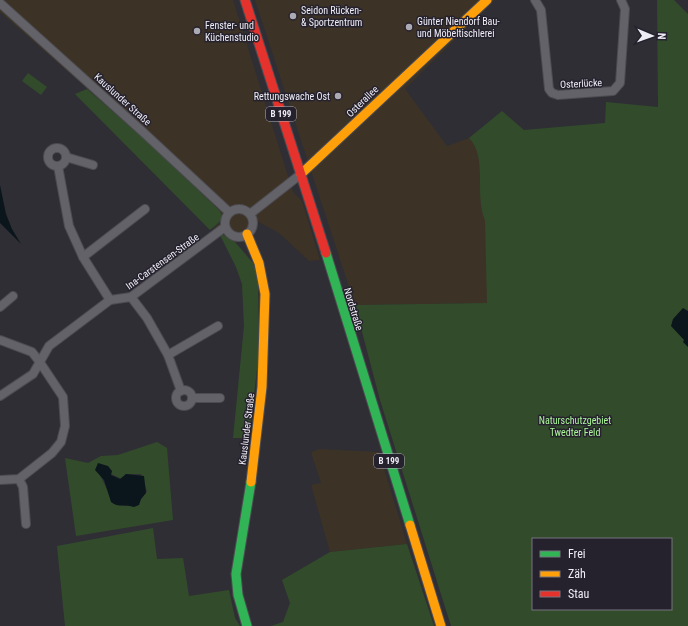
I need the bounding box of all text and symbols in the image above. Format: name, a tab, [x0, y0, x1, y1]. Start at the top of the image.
place label: Seidon Rücken- & Sportzentrum	[301, 5, 362, 28]
marker: Seidon Rücken- & Sportzentrum	[288, 11, 298, 21]
place label: Günter Niendorf Bau- und Möbeltischlerei	[417, 16, 500, 39]
north arrow	[632, 16, 672, 56]
place label: Fenster- und Küchenstudio	[205, 20, 259, 43]
marker: Günter Niendorf Bau- und Möbeltischlerei	[404, 22, 414, 32]
marker: Fenster- und Küchenstudio	[192, 26, 202, 36]
text: N	[655, 33, 668, 40]
street label: Kauslunder Straße	[92, 71, 153, 128]
street label: Osterlücke	[560, 77, 603, 90]
street label: Osterallee	[344, 83, 381, 119]
place label: Rettungswache Ost	[254, 91, 330, 102]
marker: Rettungswache Ost	[333, 91, 343, 101]
road number: B 199	[266, 107, 296, 121]
street label: Ina-Carstensen-Straße	[124, 231, 201, 292]
street label: Nordstraße	[342, 286, 365, 332]
street label: Kauslunder Straße	[237, 392, 256, 466]
park label: Naturschutzgebiet Twedter Feld	[539, 415, 611, 438]
road number: B 199	[374, 454, 404, 468]
legend	[532, 538, 672, 610]
text: Frei	[568, 547, 586, 561]
text: Zäh	[568, 567, 586, 581]
text: Stau	[568, 587, 590, 601]

